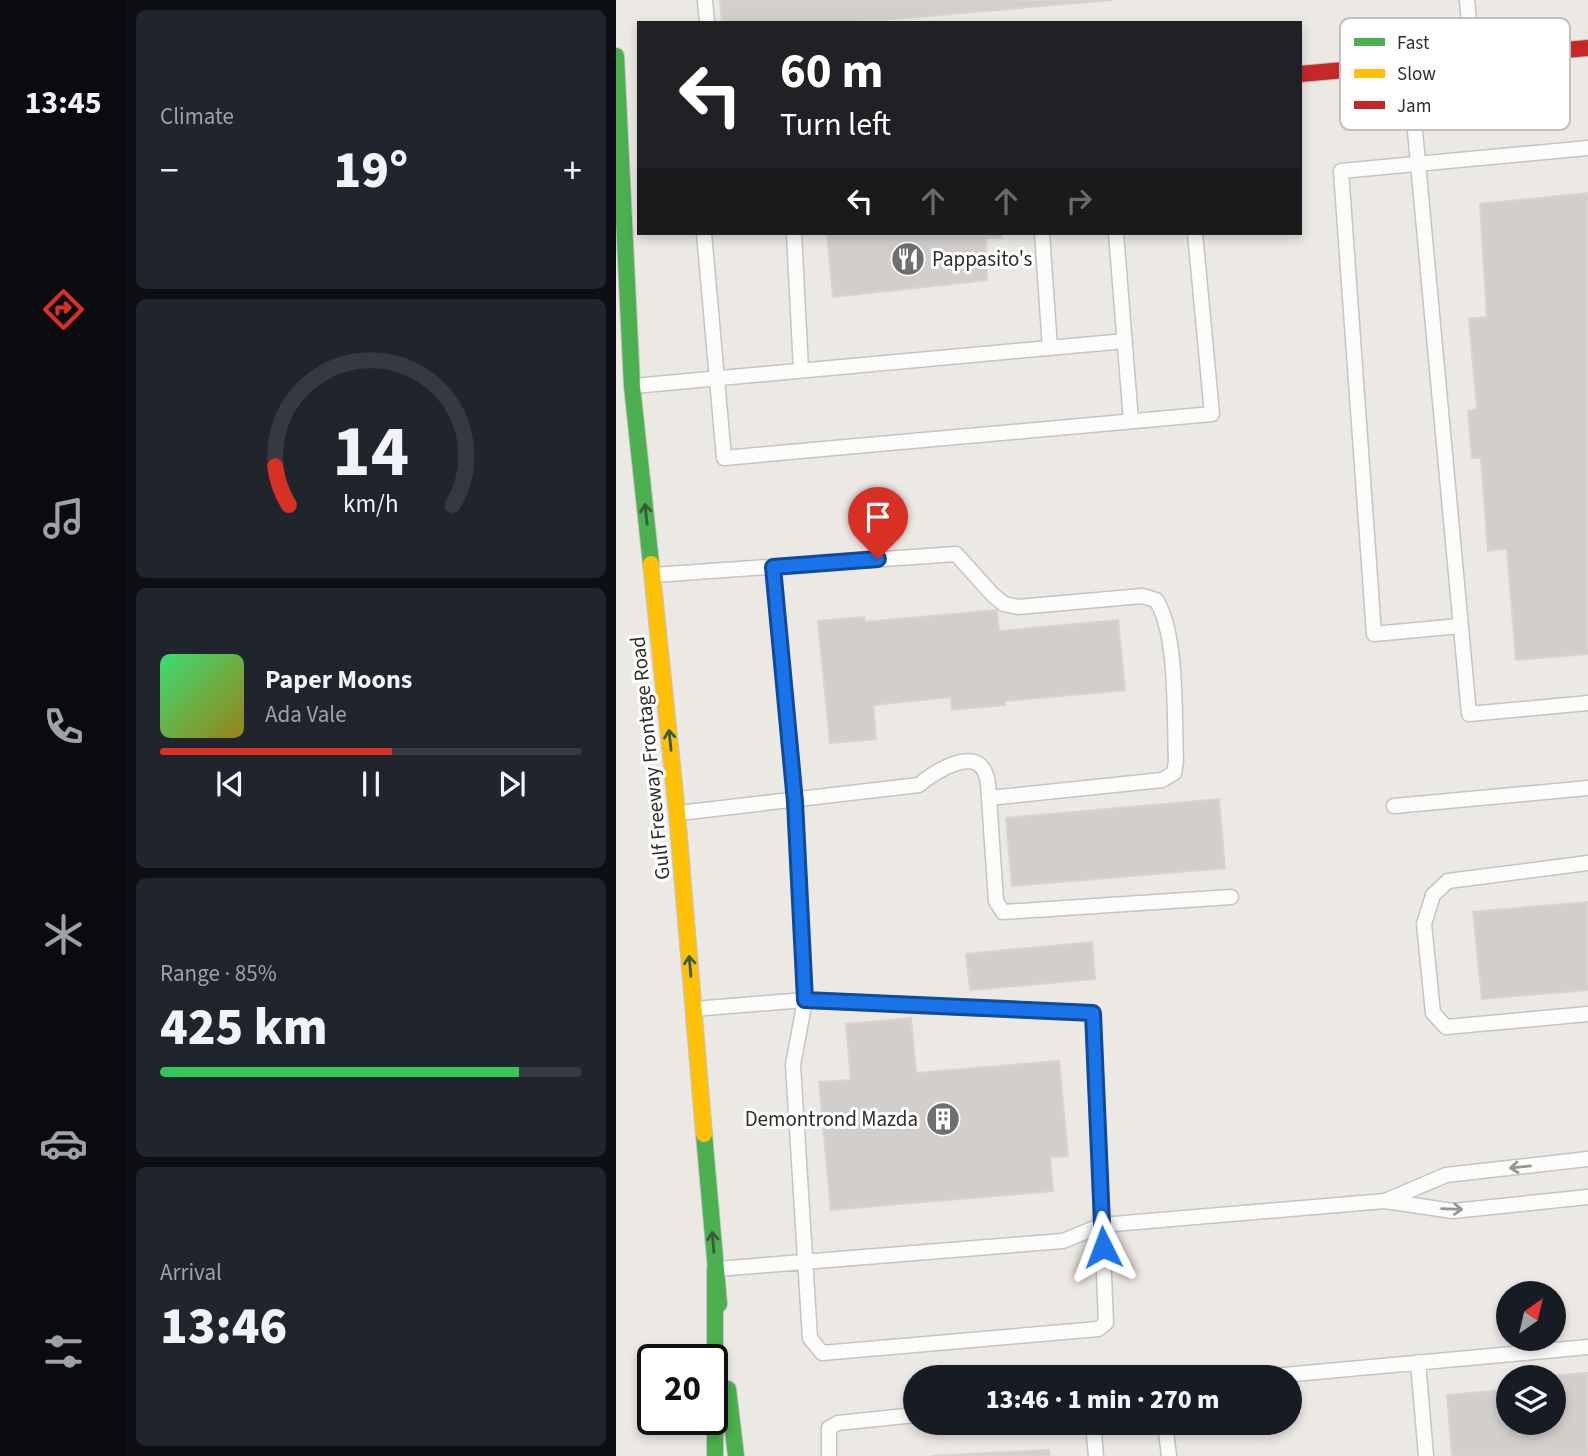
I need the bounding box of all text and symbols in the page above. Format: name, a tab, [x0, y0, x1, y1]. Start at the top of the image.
legend	[1340, 18, 1570, 130]
text: Fast	[1397, 30, 1430, 57]
text: 60 m	[780, 37, 884, 107]
icon: left	[665, 49, 756, 140]
text: Slow	[1397, 61, 1436, 88]
text: 13:45	[24, 80, 102, 126]
text: Jam	[1397, 93, 1431, 120]
text: Climate	[160, 100, 234, 133]
text: Turn left	[780, 102, 891, 148]
text: 19°	[334, 134, 408, 208]
text: −	[160, 144, 179, 198]
text: +	[563, 144, 582, 198]
icon: left	[841, 182, 879, 220]
icon: ahead	[914, 182, 952, 220]
icon: ahead	[987, 182, 1025, 220]
icon: right	[1060, 182, 1098, 220]
restaurant icon: Pappasito's	[889, 240, 927, 278]
place label: Pappasito's	[932, 244, 1033, 274]
icon: directions	[39, 285, 88, 334]
text: 14	[333, 400, 409, 504]
text: km/h	[343, 486, 399, 522]
pin	[848, 487, 908, 559]
icon: music	[39, 494, 88, 543]
icon: arrive	[859, 498, 897, 536]
one-way arrow	[640, 503, 653, 525]
street label: Gulf Freeway Frontage Road	[622, 635, 678, 881]
text: Paper Moons	[265, 661, 412, 698]
text: Ada Vale	[265, 698, 347, 731]
icon: phone	[39, 702, 88, 751]
one-way arrow	[663, 729, 676, 752]
icon: previous	[211, 765, 249, 803]
icon: pause	[352, 765, 390, 803]
icon: next	[493, 765, 531, 803]
icon: climate	[39, 910, 88, 959]
one-way arrow	[683, 956, 696, 978]
text: Range · 85%	[160, 957, 277, 990]
text: 425 km	[160, 991, 328, 1065]
building icon: Demontrond Mazda	[924, 1100, 962, 1138]
place label: Demontrond Mazda	[745, 1104, 918, 1134]
icon: car	[39, 1119, 88, 1168]
one-way arrow	[1509, 1161, 1532, 1174]
one-way arrow	[1441, 1202, 1464, 1216]
position arrow	[1066, 1210, 1140, 1284]
one-way arrow	[706, 1231, 719, 1254]
text: Arrival	[160, 1256, 222, 1289]
north arrow	[1496, 1281, 1566, 1351]
map controls	[1496, 1281, 1566, 1435]
text: 13:46	[160, 1290, 287, 1364]
icon: filters	[39, 1327, 88, 1376]
speed limit sign: 20	[637, 1344, 728, 1435]
button: layers	[1496, 1365, 1566, 1435]
text: 13:46 · 1 min · 270 m	[986, 1381, 1219, 1418]

